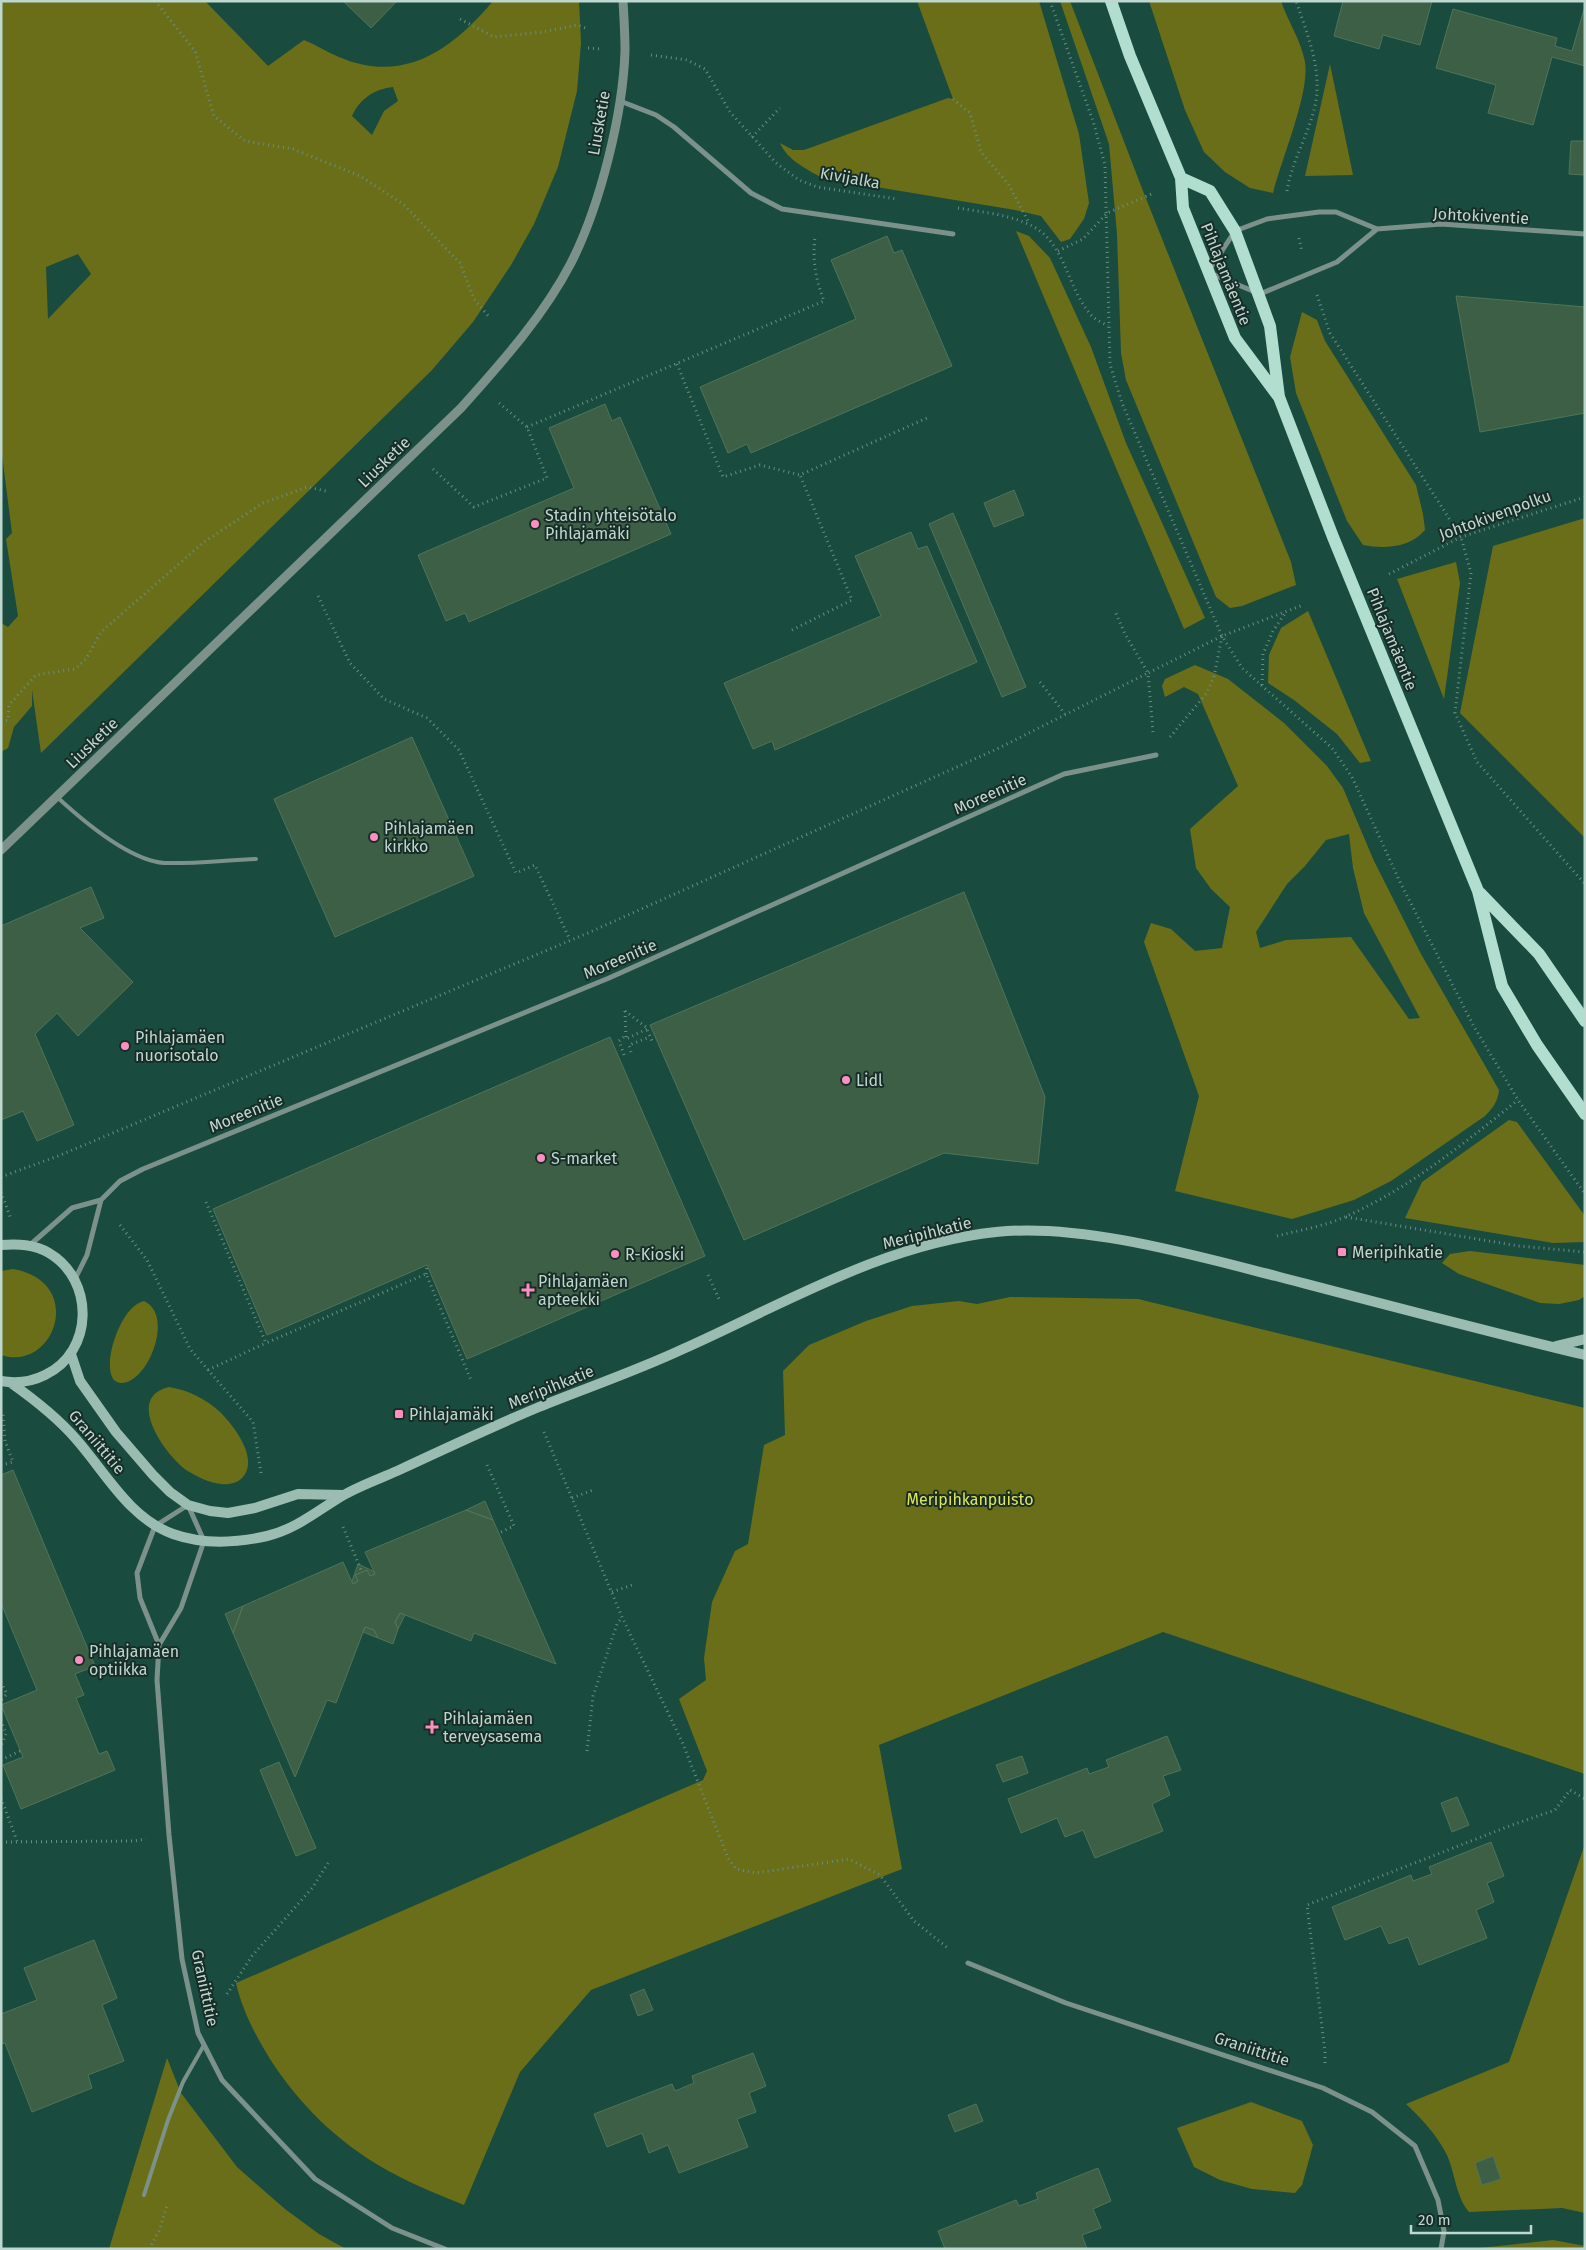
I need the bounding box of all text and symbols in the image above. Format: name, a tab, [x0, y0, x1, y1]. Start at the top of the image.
street label: Liusketie	[584, 89, 614, 157]
street label: Kivijalka	[818, 163, 882, 193]
street label: Johtokiventie	[1433, 204, 1529, 228]
street label: Pihlajamäentie	[1197, 220, 1255, 328]
street label: Liusketie	[354, 433, 414, 491]
street label: Johtokivenpolku	[1436, 486, 1554, 544]
place label: Stadin yhteisötalo Pihlajamäki	[545, 506, 677, 543]
marker: Stadin yhteisötalo Pihlajamäki	[529, 518, 541, 530]
street label: Pihlajamäentie	[1363, 585, 1421, 693]
street label: Liusketie	[62, 714, 122, 772]
street label: Moreenitie	[951, 769, 1029, 819]
place label: Pihlajamäen kirkko	[384, 819, 474, 856]
marker: Pihlajamäen kirkko	[368, 831, 380, 843]
street label: Moreenitie	[580, 935, 660, 983]
place label: Pihlajamäen nuorisotalo	[135, 1028, 225, 1065]
marker: Pihlajamäen nuorisotalo	[119, 1040, 131, 1052]
place label: Lidl	[856, 1071, 883, 1090]
marker: Lidl	[840, 1074, 852, 1086]
street label: Moreenitie	[206, 1090, 286, 1136]
place label: S-market	[551, 1149, 618, 1168]
marker: S-market	[535, 1152, 547, 1164]
street label: Meripihkatie	[881, 1213, 973, 1253]
place label: Meripihkatie	[1352, 1243, 1443, 1262]
place label: R-Kioski	[625, 1245, 684, 1264]
marker: Meripihkatie	[1336, 1246, 1348, 1258]
marker: R-Kioski	[609, 1248, 621, 1260]
place label: Pihlajamäen apteekki	[538, 1272, 628, 1309]
marker: Pihlajamäen apteekki	[522, 1284, 534, 1296]
street label: Meripihkatie	[505, 1361, 597, 1413]
place label: Pihlajamäki	[409, 1405, 494, 1424]
street label: Graniittitie	[65, 1406, 129, 1478]
marker: Pihlajamäki	[393, 1408, 405, 1420]
park label: Meripihkanpuisto	[907, 1490, 1033, 1509]
place label: Pihlajamäen optiikka	[89, 1642, 179, 1679]
marker: Pihlajamäen optiikka	[73, 1654, 85, 1666]
place label: Pihlajamäen terveysasema	[443, 1709, 542, 1746]
marker: Pihlajamäen terveysasema	[425, 1720, 439, 1734]
street label: Graniittitie	[188, 1948, 222, 2028]
street label: Graniittitie	[1212, 2028, 1292, 2070]
scale bar	[1411, 2202, 1531, 2234]
text: 20 m	[1418, 2211, 1451, 2229]

